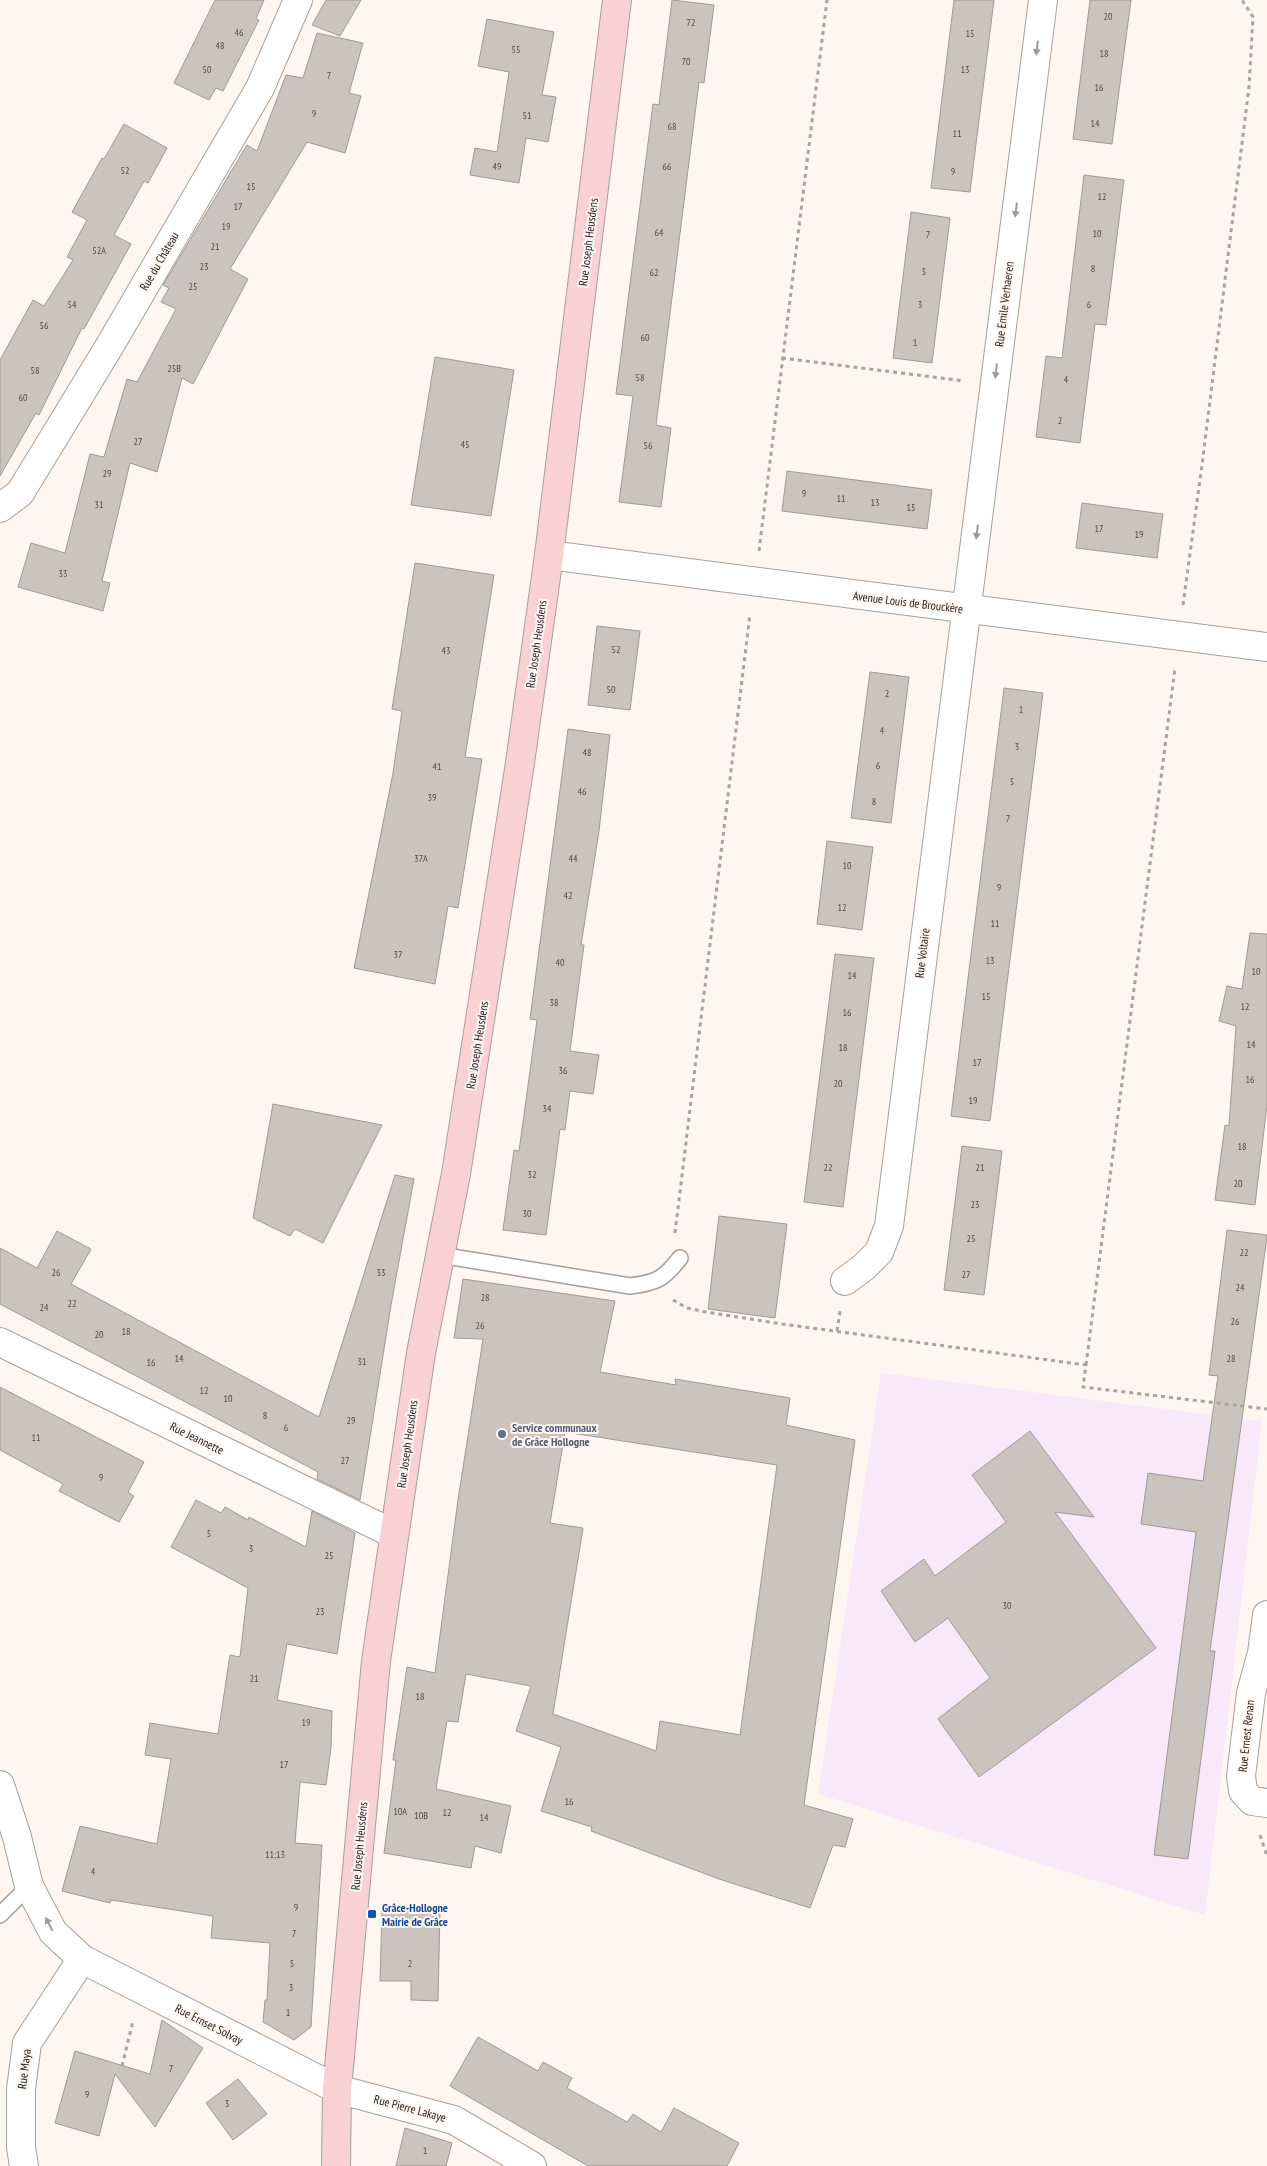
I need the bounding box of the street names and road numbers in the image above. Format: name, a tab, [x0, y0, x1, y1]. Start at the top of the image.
street label: Rue Joseph Heusdens	[575, 197, 601, 287]
street label: Rue du Château	[136, 229, 182, 293]
street label: Rue Emile Verhaeren	[991, 260, 1017, 348]
street label: Avenue Louis de Brouckère	[852, 588, 964, 616]
street label: Rue Joseph Heusdens	[522, 599, 550, 689]
street label: Rue Voltaire	[912, 927, 933, 979]
street label: Rue Joseph Heusdens	[463, 1000, 491, 1090]
street label: Rue Joseph Heusdens	[393, 1399, 421, 1489]
street label: Rue Jeannette	[168, 1419, 226, 1457]
street label: Rue Ernest Renan	[1235, 1699, 1257, 1773]
street label: Rue Joseph Heusdens	[348, 1801, 370, 1891]
street label: Rue Ernset Solvay	[173, 2000, 246, 2048]
street label: Rue Maya	[14, 2048, 34, 2090]
street label: Rue Pierre Lakaye	[372, 2091, 448, 2125]

